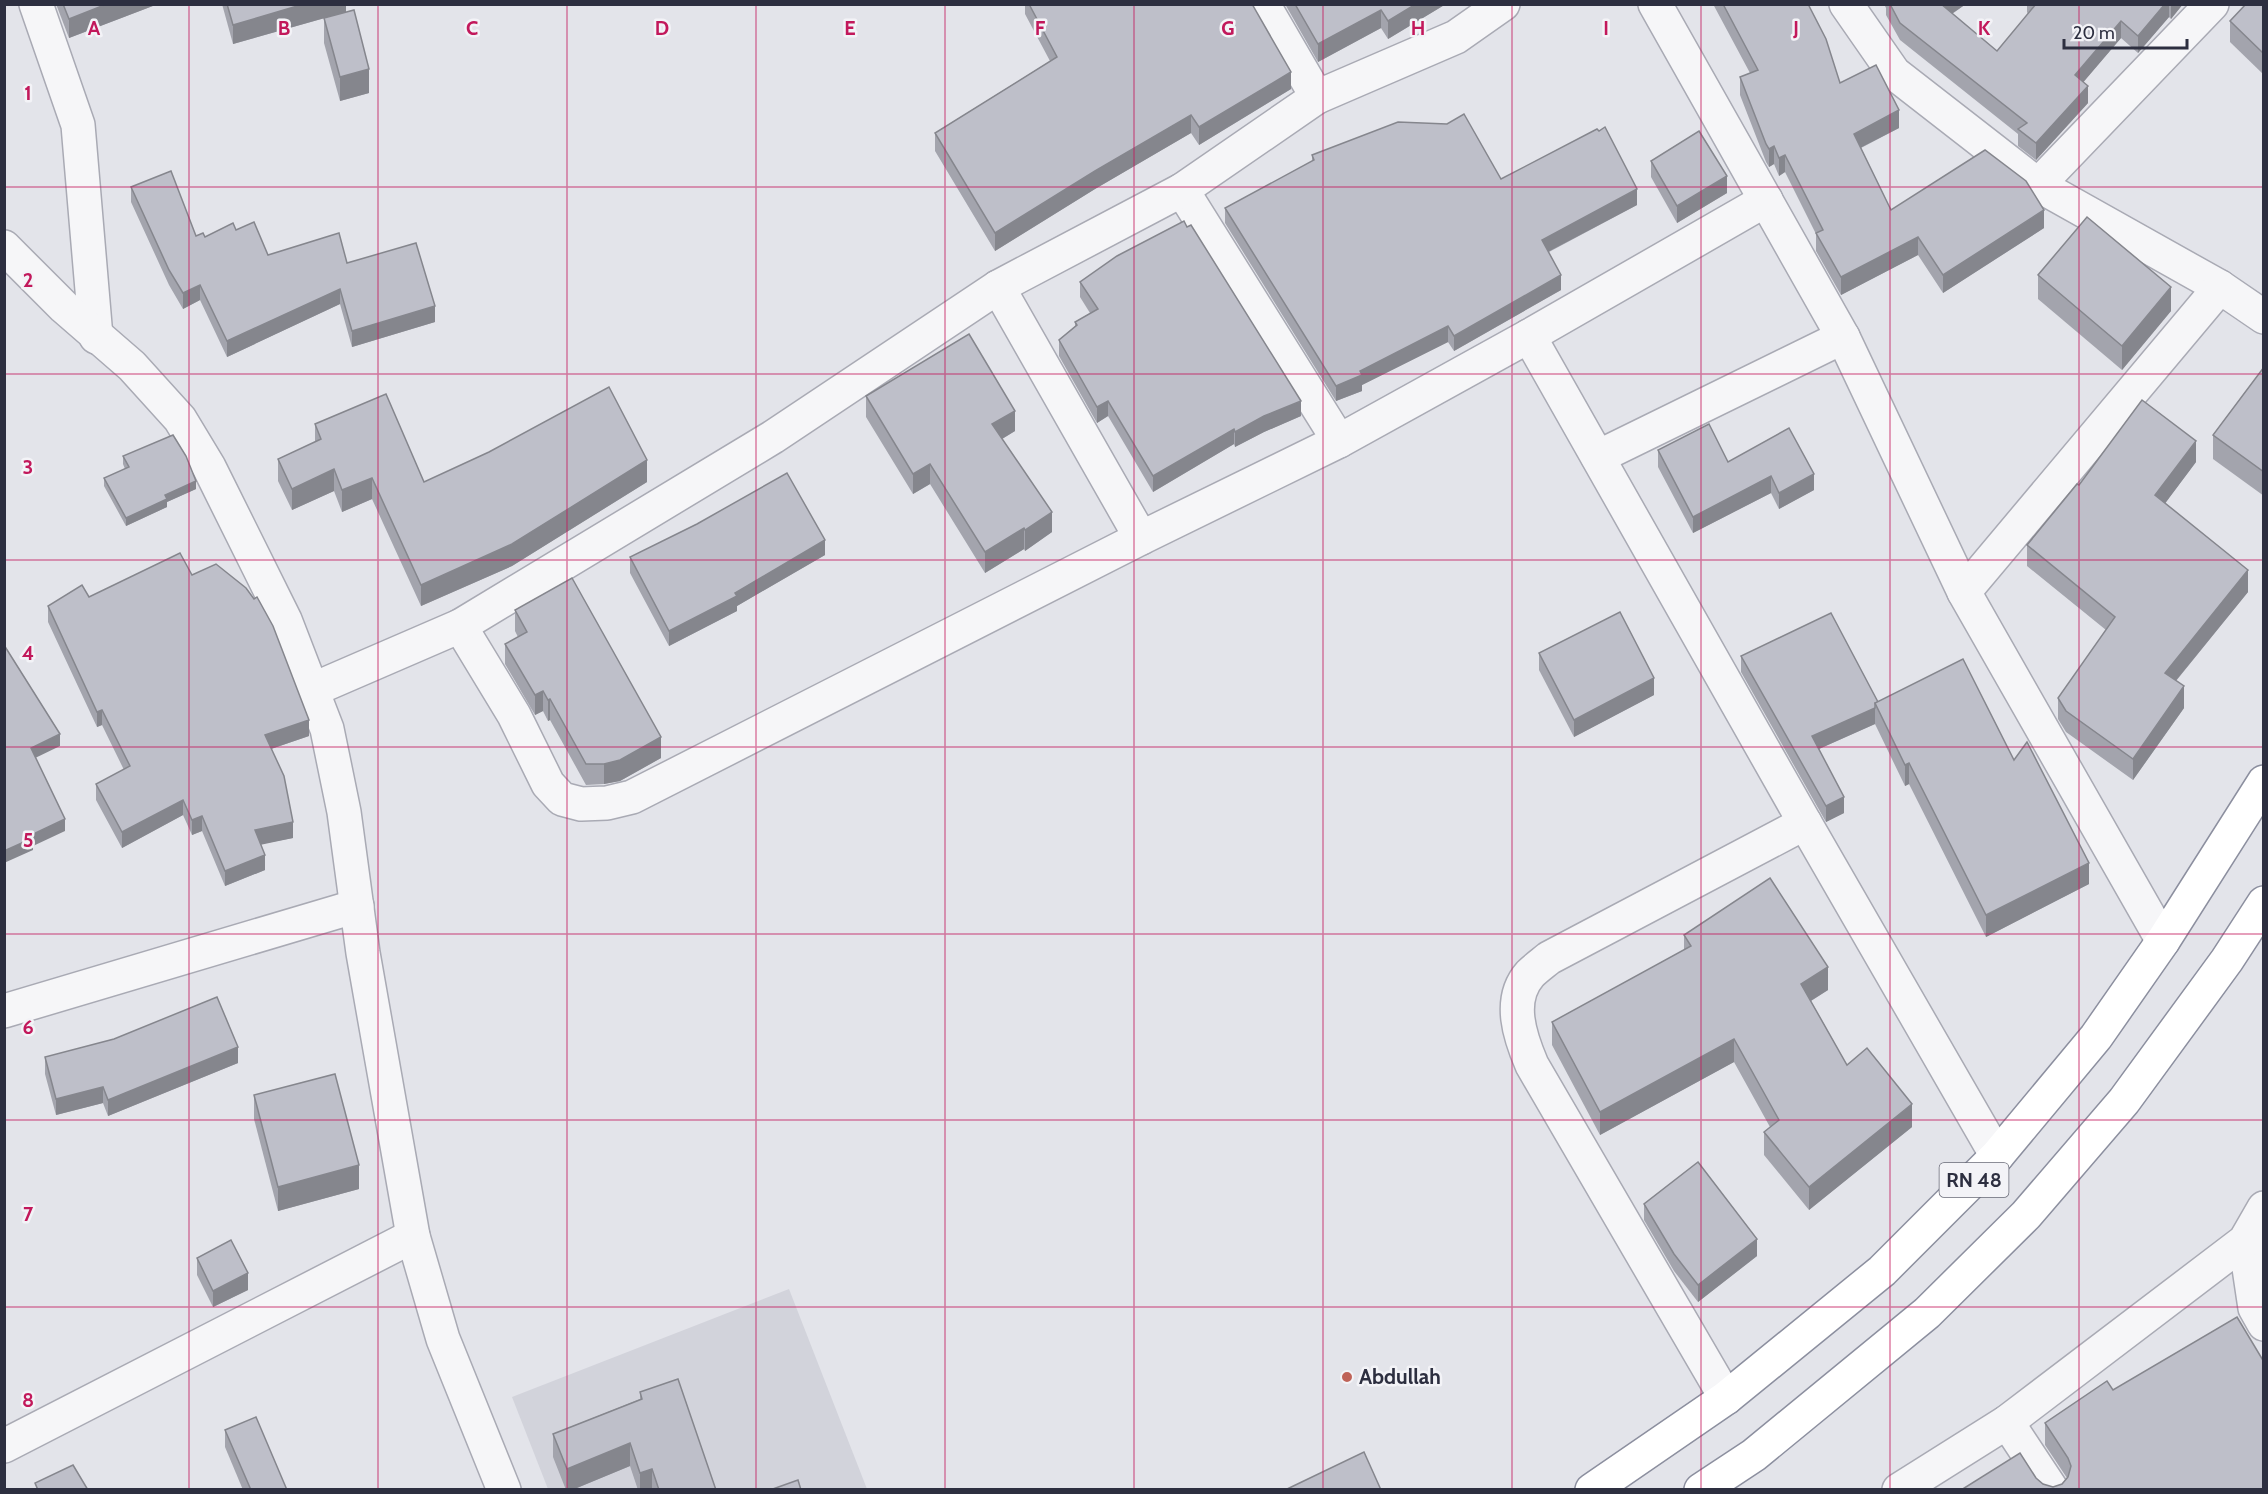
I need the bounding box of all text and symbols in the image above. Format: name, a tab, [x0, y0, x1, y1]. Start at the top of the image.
scale bar	[2064, 12, 2187, 50]
text: A	[88, 16, 101, 40]
text: B	[278, 16, 290, 40]
text: C	[466, 16, 478, 40]
text: D	[655, 16, 669, 40]
text: E	[844, 16, 856, 40]
text: F	[1035, 16, 1046, 40]
text: G	[1221, 16, 1235, 40]
text: H	[1411, 16, 1425, 40]
text: I	[1603, 16, 1609, 40]
text: J	[1792, 16, 1799, 40]
text: K	[1978, 16, 1991, 40]
text: 20 m	[2073, 22, 2115, 44]
text: 1	[24, 81, 32, 105]
text: 2	[23, 268, 33, 292]
text: 3	[23, 455, 33, 479]
text: 4	[22, 641, 34, 665]
text: 5	[23, 828, 33, 852]
text: 6	[22, 1015, 34, 1039]
road number: RN 48	[1940, 1163, 2008, 1197]
text: 7	[23, 1202, 34, 1226]
place label: Abdullah	[1359, 1364, 1441, 1389]
marker: Abdullah	[1340, 1370, 1354, 1384]
text: 8	[22, 1388, 34, 1412]

